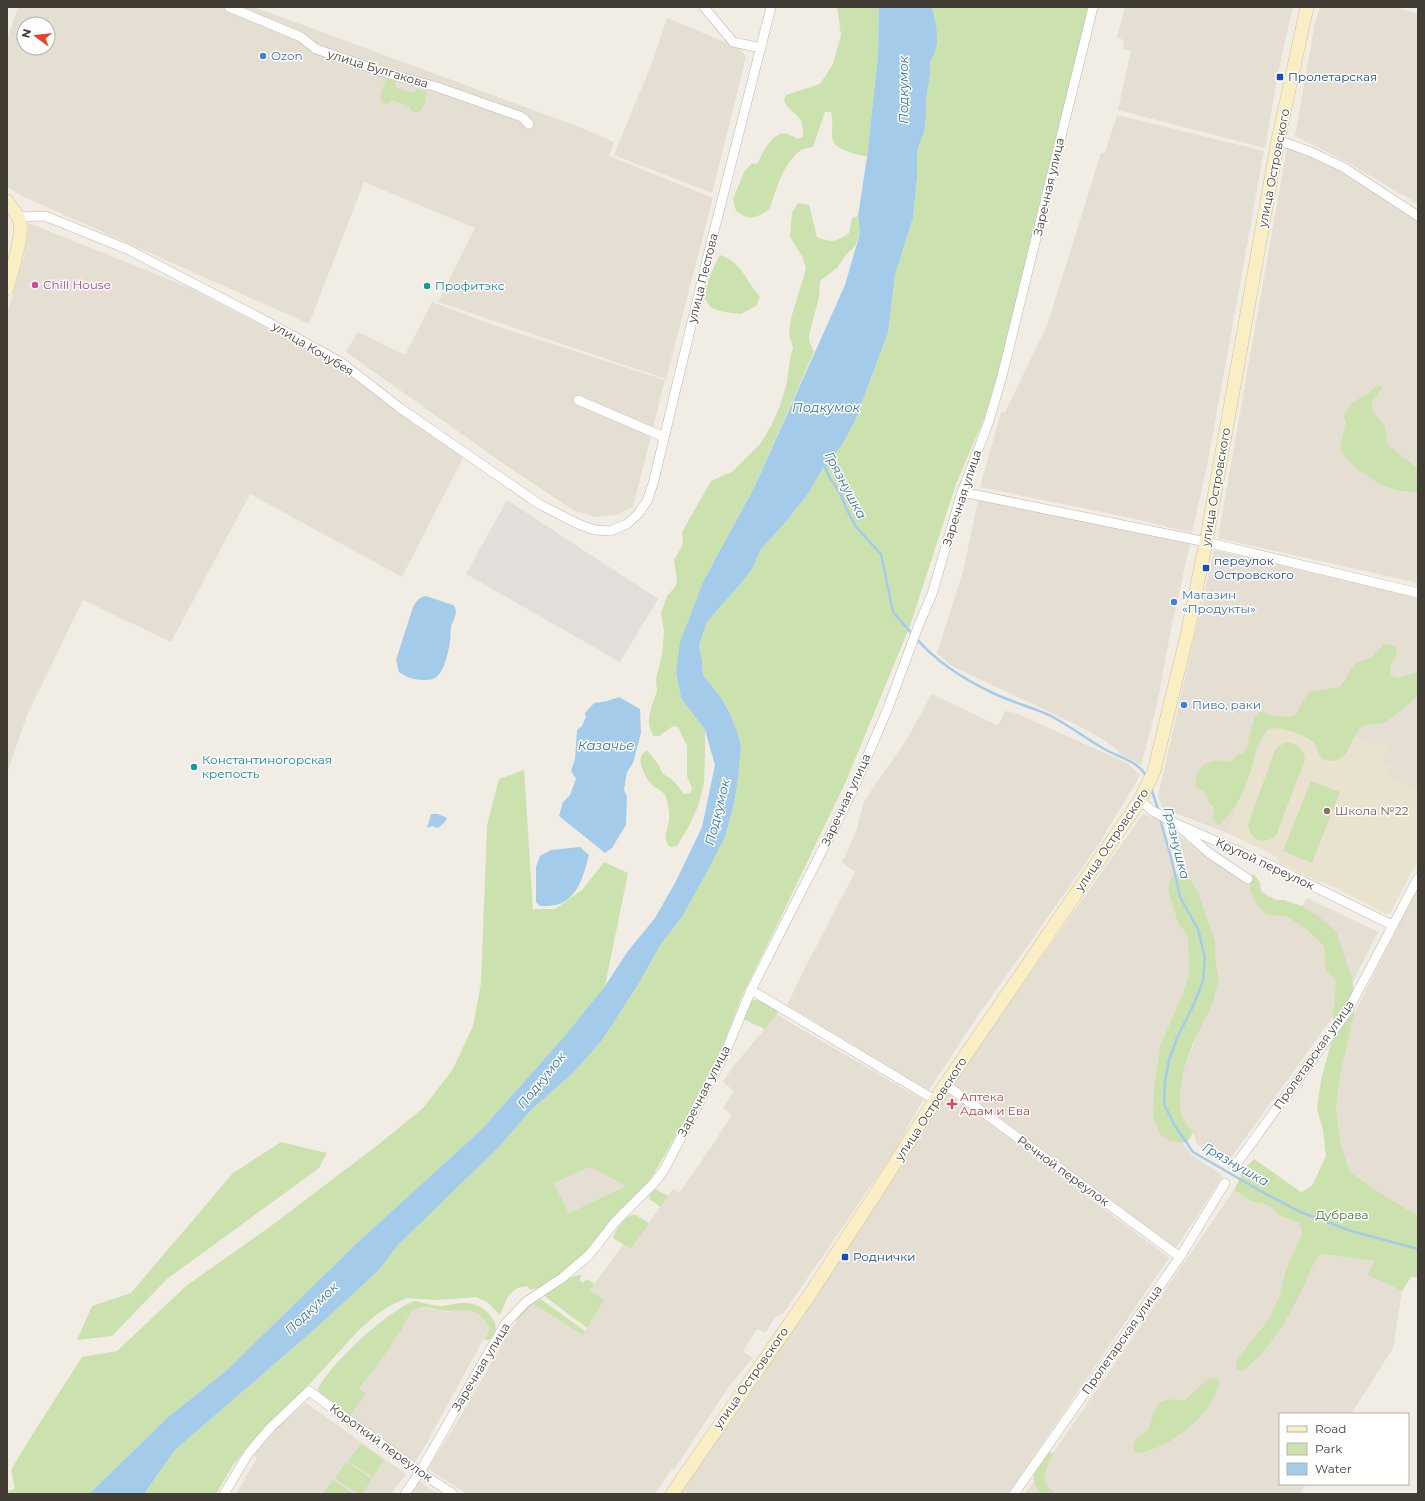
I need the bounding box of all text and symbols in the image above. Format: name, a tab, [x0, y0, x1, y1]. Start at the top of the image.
north arrow	[16, 16, 56, 56]
text: N	[18, 27, 34, 40]
street label: улица Булгакова	[325, 46, 430, 91]
place label: Ozon	[271, 48, 303, 63]
marker: Ozon	[258, 51, 268, 61]
water label: Подкумок	[895, 55, 911, 124]
place label: Пролетарская	[1288, 69, 1377, 84]
marker: Пролетарская	[1275, 72, 1285, 82]
street label: улица Островского	[1254, 107, 1292, 229]
street label: Заречная улица	[1030, 136, 1067, 237]
street label: улица Пестова	[684, 231, 721, 325]
place label: Chill House	[43, 277, 111, 292]
place label: Профитэкс	[435, 278, 505, 293]
marker: Chill House	[30, 280, 40, 290]
marker: Профитэкс	[422, 281, 432, 291]
street label: улица Кочубея	[269, 318, 357, 379]
water label: Подкумок	[792, 399, 861, 415]
street label: улица Островского	[1197, 426, 1233, 549]
street label: Заречная улица	[939, 448, 984, 548]
water label: Грязнушка	[822, 449, 870, 521]
place label: переулок Островского	[1214, 553, 1294, 582]
marker: переулок Островского	[1201, 563, 1211, 573]
place label: Магазин «Продукты»	[1182, 587, 1256, 616]
marker: Магазин «Продукты»	[1169, 597, 1179, 607]
place label: Пиво, раки	[1192, 697, 1261, 712]
marker: Пиво, раки	[1179, 700, 1189, 710]
water label: Казачье	[578, 737, 634, 753]
street label: Заречная улица	[818, 751, 874, 848]
place label: Константиногорская крепость	[202, 752, 332, 781]
marker: Константиногорская крепость	[189, 762, 199, 772]
water label: Подкумок	[701, 777, 733, 847]
street label: улица Островского	[1071, 785, 1152, 895]
place label: Школа №22	[1335, 803, 1409, 818]
water label: Грязнушка	[1160, 805, 1194, 881]
marker: Школа №22	[1322, 806, 1332, 816]
street label: Крутой переулок	[1213, 834, 1317, 893]
street label: Пролетарская улица	[1270, 997, 1357, 1112]
street label: Заречная улица	[674, 1043, 733, 1139]
water label: Подкумок	[513, 1048, 569, 1112]
street label: улица Островского	[891, 1054, 970, 1164]
place label: Аптека Адам и Ева	[960, 1089, 1030, 1118]
marker: Аптека Адам и Ева	[947, 1099, 957, 1109]
street label: Речной переулок	[1014, 1132, 1112, 1209]
water label: Грязнушка	[1200, 1139, 1272, 1189]
park label: Дубрава	[1315, 1207, 1369, 1222]
place label: Роднички	[853, 1249, 916, 1264]
marker: Роднички	[840, 1252, 850, 1262]
water label: Подкумок	[281, 1278, 341, 1337]
street label: Пролетарская улица	[1078, 1282, 1165, 1397]
street label: Заречная улица	[448, 1320, 513, 1414]
street label: улица Островского	[709, 1324, 791, 1432]
street label: Короткий переулок	[327, 1400, 436, 1485]
legend	[1279, 1413, 1409, 1485]
text: Road	[1315, 1421, 1346, 1436]
text: Park	[1315, 1441, 1343, 1456]
text: Water	[1315, 1461, 1352, 1476]

